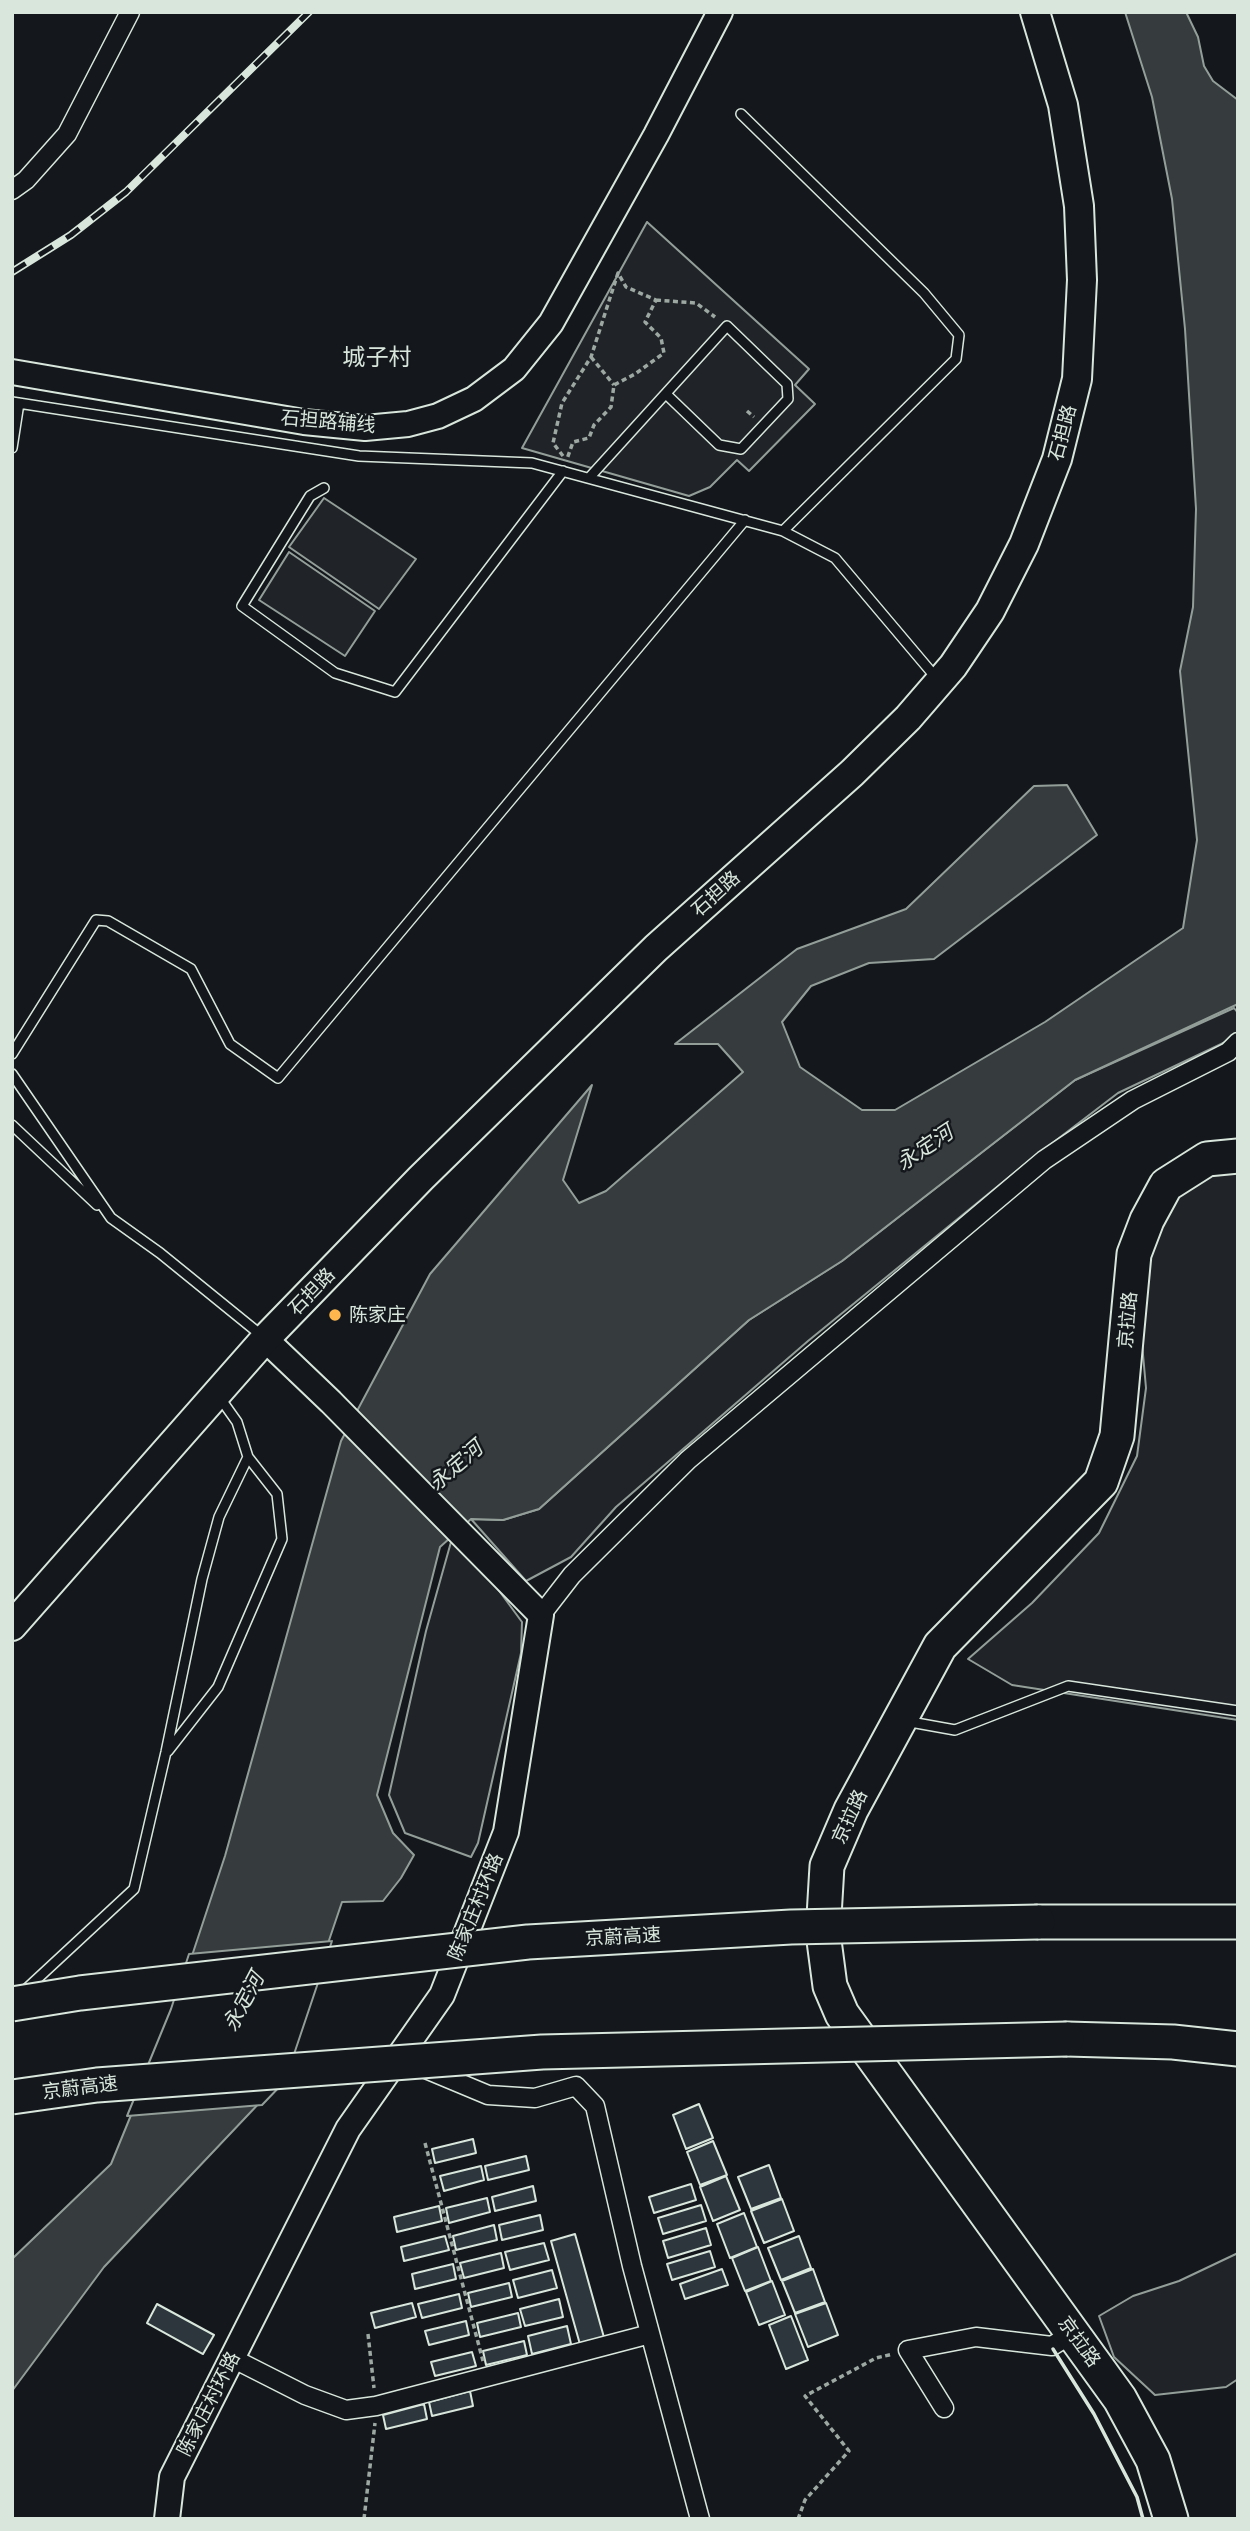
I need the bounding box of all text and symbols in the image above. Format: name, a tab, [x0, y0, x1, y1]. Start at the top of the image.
district label: 城子村	[343, 344, 411, 372]
street label: 石担路	[1045, 403, 1081, 463]
street label: 石担路辅线	[280, 407, 376, 437]
street label: 石担路	[687, 866, 745, 922]
water label: 永定河	[892, 1120, 958, 1176]
street label: 石担路	[284, 1264, 340, 1320]
street label: 京拉路	[1114, 1291, 1142, 1349]
place label: 陈家庄	[349, 1304, 406, 1326]
marker: 陈家庄	[327, 1307, 343, 1323]
water label: 永定河	[424, 1436, 488, 1496]
street label: 京拉路	[828, 1786, 872, 1848]
street label: 陈家庄村环路	[444, 1850, 508, 1964]
street label: 京蔚高速	[584, 1924, 662, 1950]
water label: 永定河	[218, 1968, 270, 2036]
street label: 京蔚高速	[41, 2072, 119, 2104]
street label: 京拉路	[1053, 2312, 1105, 2372]
street label: 陈家庄村环路	[173, 2348, 245, 2460]

